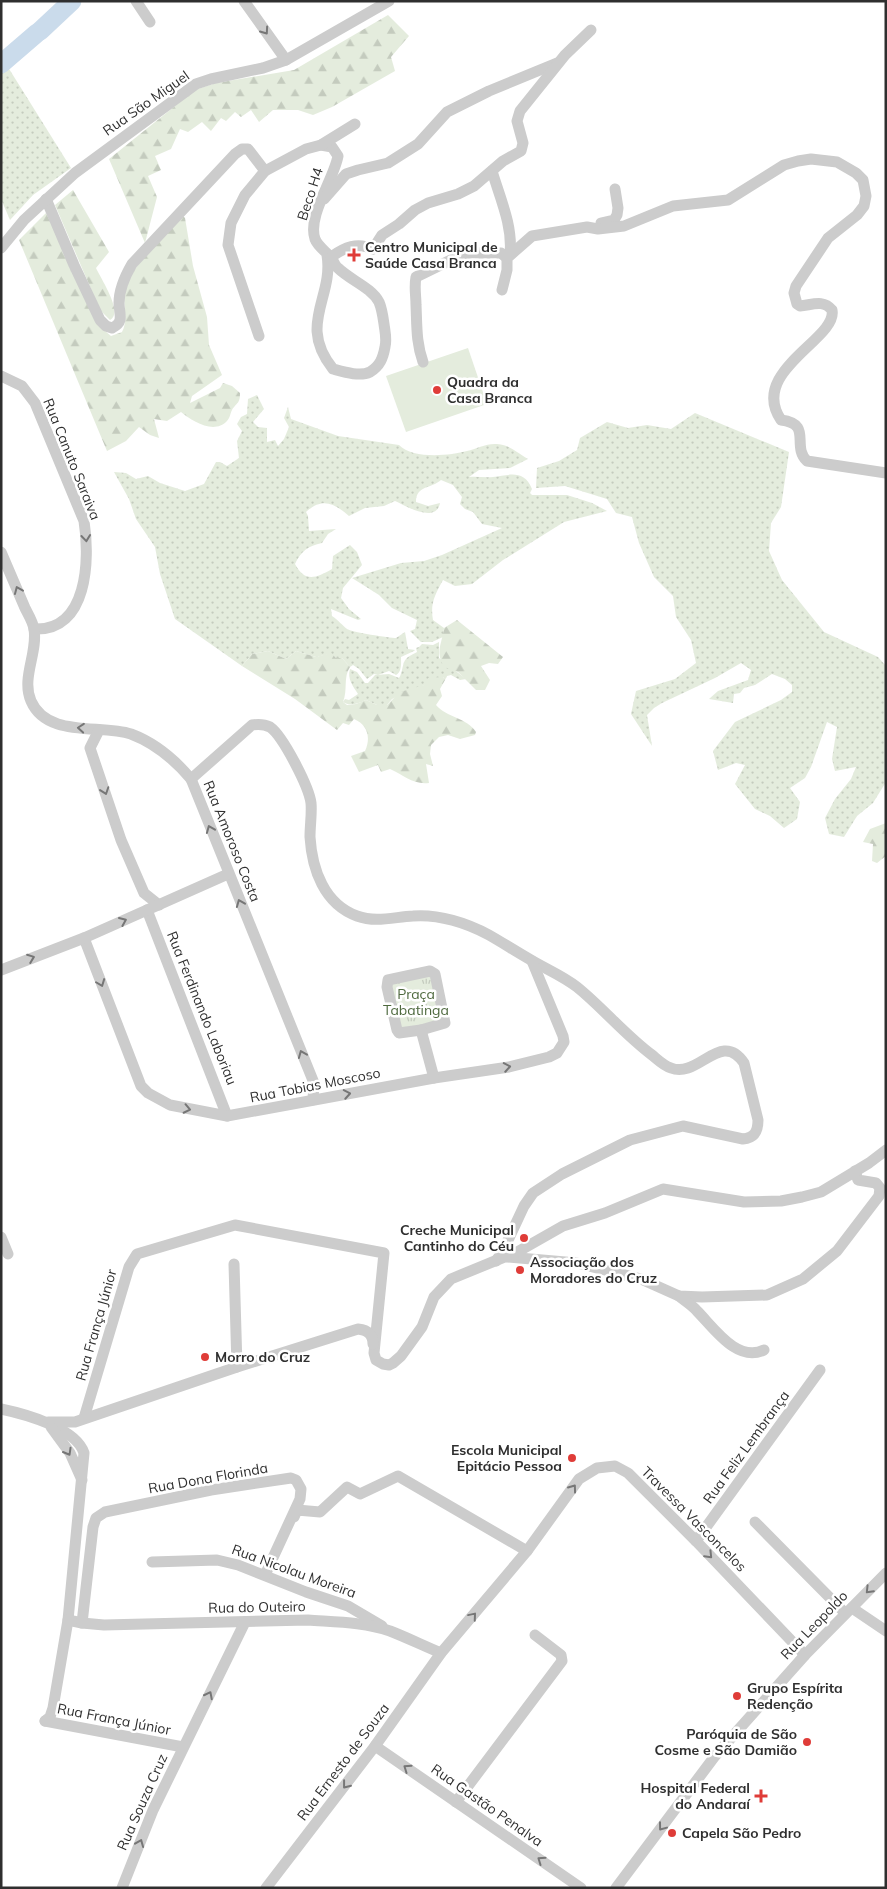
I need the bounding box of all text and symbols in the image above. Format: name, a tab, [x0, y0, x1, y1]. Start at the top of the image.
one-way arrow	[259, 25, 268, 35]
street label: Rua São Miguel	[99, 67, 193, 139]
street label: Beco H4	[293, 165, 327, 223]
place label: Centro Municipal de Saúde Casa Branca	[365, 238, 498, 272]
marker: Centro Municipal de Saúde Casa Branca	[347, 248, 361, 262]
place label: Quadra da Casa Branca	[447, 373, 532, 407]
marker: Quadra da Casa Branca	[431, 384, 443, 396]
street label: Rua Canuto Saraiva	[39, 395, 105, 523]
one-way arrow	[80, 534, 91, 542]
one-way arrow	[13, 586, 24, 595]
one-way arrow	[76, 723, 84, 734]
street label: Rua Amoroso Costa	[199, 778, 265, 904]
one-way arrow	[99, 787, 109, 795]
one-way arrow	[206, 825, 217, 834]
one-way arrow	[236, 900, 246, 908]
one-way arrow	[118, 916, 127, 927]
street label: Rua Ferdinando Laboriau	[163, 929, 241, 1087]
one-way arrow	[27, 954, 35, 964]
one-way arrow	[95, 978, 105, 987]
park label: Praça Tabatinga	[383, 985, 449, 1019]
one-way arrow	[297, 1050, 308, 1059]
one-way arrow	[502, 1062, 511, 1072]
street label: Rua Tobias Moscoso	[248, 1064, 382, 1106]
one-way arrow	[342, 1090, 351, 1100]
one-way arrow	[182, 1103, 191, 1114]
place label: Creche Municipal Cantinho do Céu	[400, 1221, 514, 1255]
marker: Creche Municipal Cantinho do Céu	[518, 1232, 530, 1244]
place label: Associação dos Moradores do Cruz	[530, 1253, 657, 1287]
marker: Associação dos Moradores do Cruz	[514, 1264, 526, 1276]
street label: Rua França Júnior	[71, 1266, 121, 1383]
place label: Morro do Cruz	[215, 1348, 310, 1366]
marker: Morro do Cruz	[199, 1351, 211, 1363]
street label: Rua Feliz Lembrança	[699, 1387, 793, 1507]
place label: Escola Municipal Epitácio Pessoa	[451, 1441, 562, 1475]
one-way arrow	[62, 1446, 72, 1455]
marker: Escola Municipal Epitácio Pessoa	[566, 1452, 578, 1464]
street label: Rua Dona Florinda	[147, 1459, 269, 1497]
street label: Travessa Vasconcelos	[638, 1463, 750, 1575]
one-way arrow	[567, 1484, 576, 1494]
street label: Rua Nicolau Moreira	[229, 1540, 359, 1602]
one-way arrow	[703, 1549, 712, 1558]
one-way arrow	[866, 1584, 875, 1593]
street label: Rua Leopoldo	[777, 1587, 851, 1663]
street label: Rua do Outeiro	[208, 1597, 306, 1617]
one-way arrow	[467, 1613, 475, 1622]
place label: Grupo Espírita Redenção	[747, 1679, 843, 1713]
marker: Grupo Espírita Redenção	[731, 1690, 743, 1702]
one-way arrow	[203, 1692, 213, 1701]
street label: Rua França Júnior	[56, 1699, 173, 1739]
street label: Rua Ernesto de Souza	[293, 1700, 393, 1824]
place label: Paróquia de São Cosme e São Damião	[655, 1725, 797, 1759]
marker: Paróquia de São Cosme e São Damião	[801, 1736, 813, 1748]
street label: Rua Souza Cruz	[113, 1751, 171, 1853]
street label: Rua Gastão Penalva	[428, 1760, 546, 1850]
one-way arrow	[403, 1765, 413, 1774]
one-way arrow	[343, 1779, 351, 1788]
place label: Hospital Federal do Andaraí	[641, 1779, 751, 1813]
marker: Hospital Federal do Andaraí	[754, 1789, 768, 1803]
one-way arrow	[659, 1821, 668, 1831]
place label: Capela São Pedro	[682, 1824, 801, 1842]
marker: Capela São Pedro	[666, 1827, 678, 1839]
one-way arrow	[134, 1839, 144, 1847]
one-way arrow	[537, 1857, 547, 1866]

